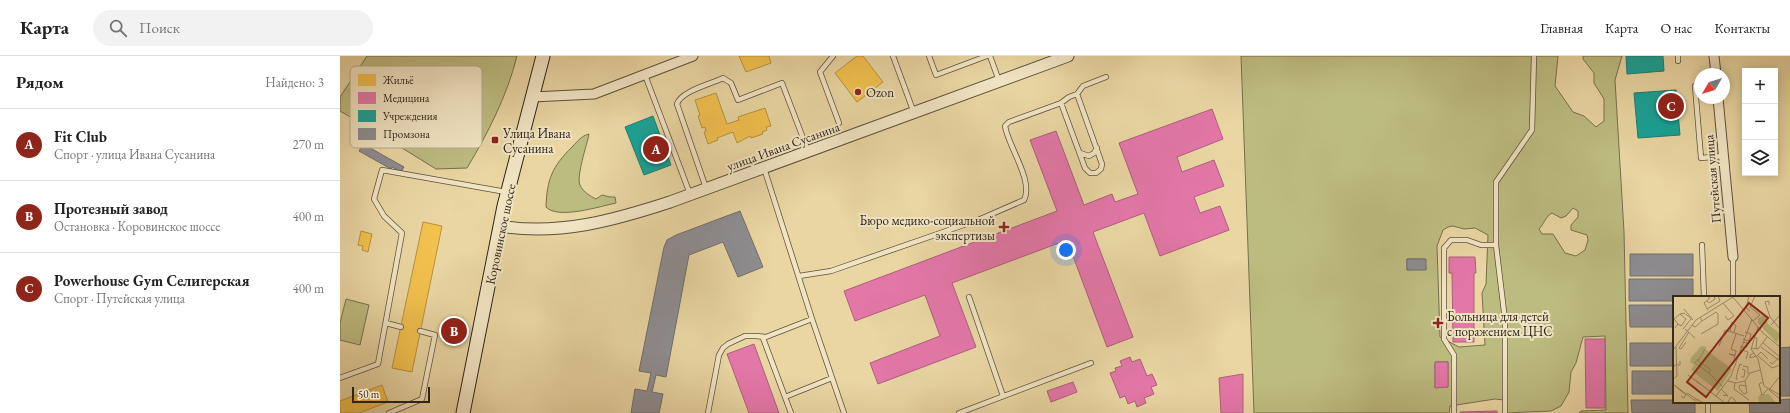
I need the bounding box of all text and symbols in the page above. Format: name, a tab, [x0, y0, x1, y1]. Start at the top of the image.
search box	[93, 10, 373, 46]
text: Карта	[20, 15, 69, 40]
icon: search	[107, 17, 129, 39]
text: Поиск	[139, 18, 180, 37]
text: Главная	[1540, 19, 1583, 37]
text: Карта	[1605, 19, 1638, 37]
text: О нас	[1660, 19, 1692, 37]
text: Контакты	[1714, 19, 1770, 37]
legend	[350, 66, 482, 148]
north arrow	[1694, 68, 1730, 104]
map controls	[1742, 68, 1778, 176]
button: +	[1742, 68, 1778, 104]
text: Рядом	[16, 71, 64, 93]
text: Жильё	[382, 73, 414, 87]
text: Найдено: 3	[265, 74, 324, 91]
place label: Ozon	[866, 84, 894, 101]
marker: Ozon	[853, 87, 863, 97]
text: Медицина	[383, 91, 430, 105]
pin: C	[1658, 91, 1684, 121]
button: −	[1742, 104, 1778, 140]
text: Учреждения	[382, 109, 438, 123]
street label: улица Ивана Сусанина	[724, 118, 843, 175]
place label: Улица Ивана Сусанина	[502, 125, 571, 157]
text: Fit Club	[54, 127, 107, 146]
text: Промзона	[383, 127, 430, 141]
street label: Путейская улица	[1700, 133, 1725, 224]
pin: A	[643, 134, 669, 164]
marker: Улица Ивана Сусанина	[490, 135, 500, 145]
text: A	[24, 136, 34, 153]
text: 270 m	[293, 136, 324, 153]
button: layers	[1742, 140, 1778, 176]
text: Спорт · улица Ивана Сусанина	[54, 146, 215, 163]
street label: Коровинское шоссе	[481, 182, 519, 286]
text: Протезный завод	[54, 199, 168, 218]
text: B	[25, 208, 33, 225]
text: 400 m	[293, 208, 324, 225]
place label: Бюро медико-социальной экспертизы	[860, 212, 995, 244]
text: Остановка · Коровинское шоссе	[54, 218, 220, 235]
marker: Бюро медико-социальной экспертизы	[998, 221, 1010, 233]
your location	[1056, 240, 1076, 260]
text: Powerhouse Gym Селигерская	[54, 271, 249, 290]
text: C	[24, 280, 34, 297]
text: 400 m	[293, 280, 324, 297]
text: Спорт · Путейская улица	[54, 290, 185, 307]
inset map	[1673, 296, 1780, 403]
place label: Больница для детей с поражением ЦНС	[1447, 308, 1553, 340]
pin: B	[441, 316, 467, 346]
marker: Больница для детей с поражением ЦНС	[1432, 317, 1444, 329]
scale bar	[352, 385, 430, 404]
text: 50 m	[358, 387, 379, 401]

